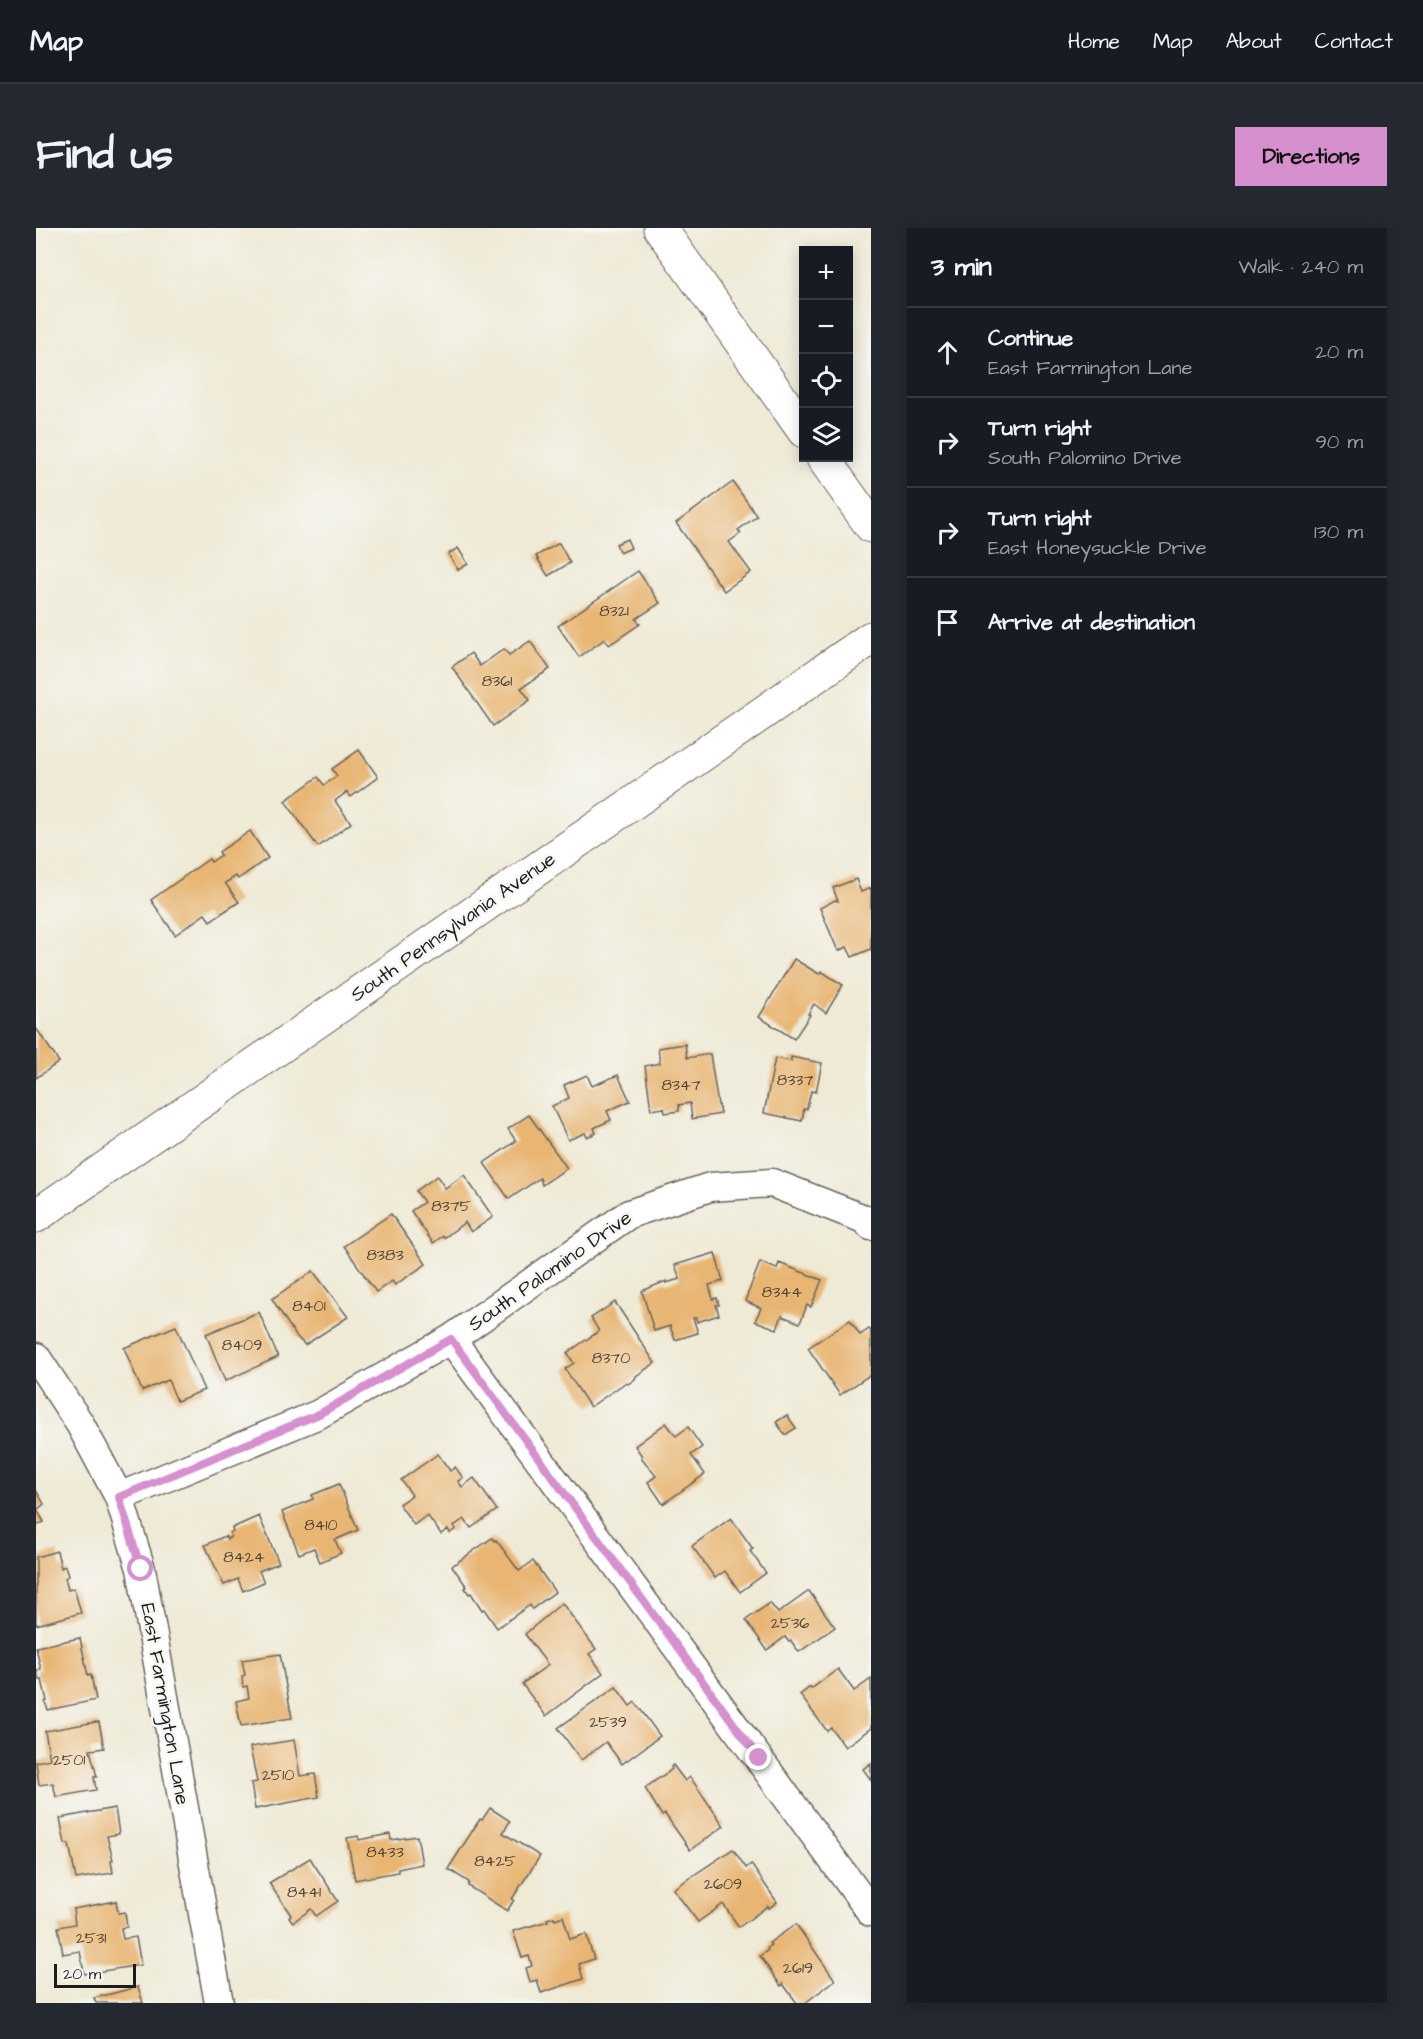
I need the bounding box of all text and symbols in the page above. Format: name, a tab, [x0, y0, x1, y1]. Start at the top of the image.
text: Map	[30, 22, 83, 61]
text: Home	[1068, 27, 1120, 56]
text: Map	[1153, 27, 1193, 56]
text: About	[1226, 27, 1282, 56]
text: Contact	[1315, 27, 1393, 56]
text: Find us	[36, 127, 173, 185]
button: Directions	[1235, 127, 1387, 186]
map controls	[799, 246, 853, 462]
button: +	[799, 246, 853, 300]
text: 3 min	[931, 249, 992, 285]
text: Walk · 240 m	[1239, 253, 1363, 281]
button: −	[799, 300, 853, 354]
text: Continue	[988, 323, 1073, 354]
icon: ahead	[931, 336, 964, 369]
text: 20 m	[1315, 338, 1363, 366]
button: locate	[799, 354, 853, 408]
text: East Farmington Lane	[988, 354, 1192, 382]
button: layers	[799, 408, 853, 462]
text: Turn right	[988, 413, 1091, 444]
icon: right	[931, 426, 964, 459]
text: 90 m	[1315, 428, 1363, 456]
text: South Palomino Drive	[988, 444, 1182, 472]
text: Turn right	[988, 503, 1091, 534]
icon: right	[931, 516, 964, 549]
text: 130 m	[1314, 518, 1363, 546]
text: East Honeysuckle Drive	[988, 534, 1207, 562]
house number: 8321	[599, 600, 629, 622]
icon: arrive	[931, 606, 964, 639]
text: Arrive at destination	[988, 607, 1195, 638]
house number: 8361	[482, 670, 512, 692]
street label: South Pennsylvania Avenue	[345, 845, 562, 1009]
house number: 8337	[777, 1069, 813, 1091]
house number: 8347	[661, 1074, 701, 1096]
house number: 8375	[431, 1195, 472, 1217]
street label: South Palomino Drive	[463, 1204, 637, 1338]
house number: 8383	[366, 1244, 404, 1266]
house number: 8344	[762, 1281, 802, 1303]
house number: 8401	[292, 1295, 326, 1317]
house number: 8409	[222, 1334, 262, 1356]
house number: 8370	[592, 1347, 630, 1369]
house number: 8410	[304, 1514, 338, 1536]
house number: 8424	[223, 1546, 265, 1568]
route start	[127, 1555, 153, 1581]
street label: East Farmington Lane	[132, 1601, 197, 1807]
house number: 2536	[771, 1612, 809, 1634]
house number: 2539	[589, 1711, 627, 1733]
route end	[745, 1744, 771, 1770]
house number: 2501	[53, 1749, 85, 1771]
house number: 2510	[262, 1764, 294, 1786]
house number: 8433	[366, 1841, 404, 1863]
house number: 8425	[474, 1850, 517, 1872]
house number: 2609	[704, 1873, 742, 1895]
house number: 8441	[287, 1881, 321, 1903]
house number: 2531	[76, 1927, 106, 1949]
house number: 2619	[783, 1957, 813, 1979]
scale bar	[54, 1961, 136, 1988]
text: 20 m	[63, 1963, 101, 1985]

